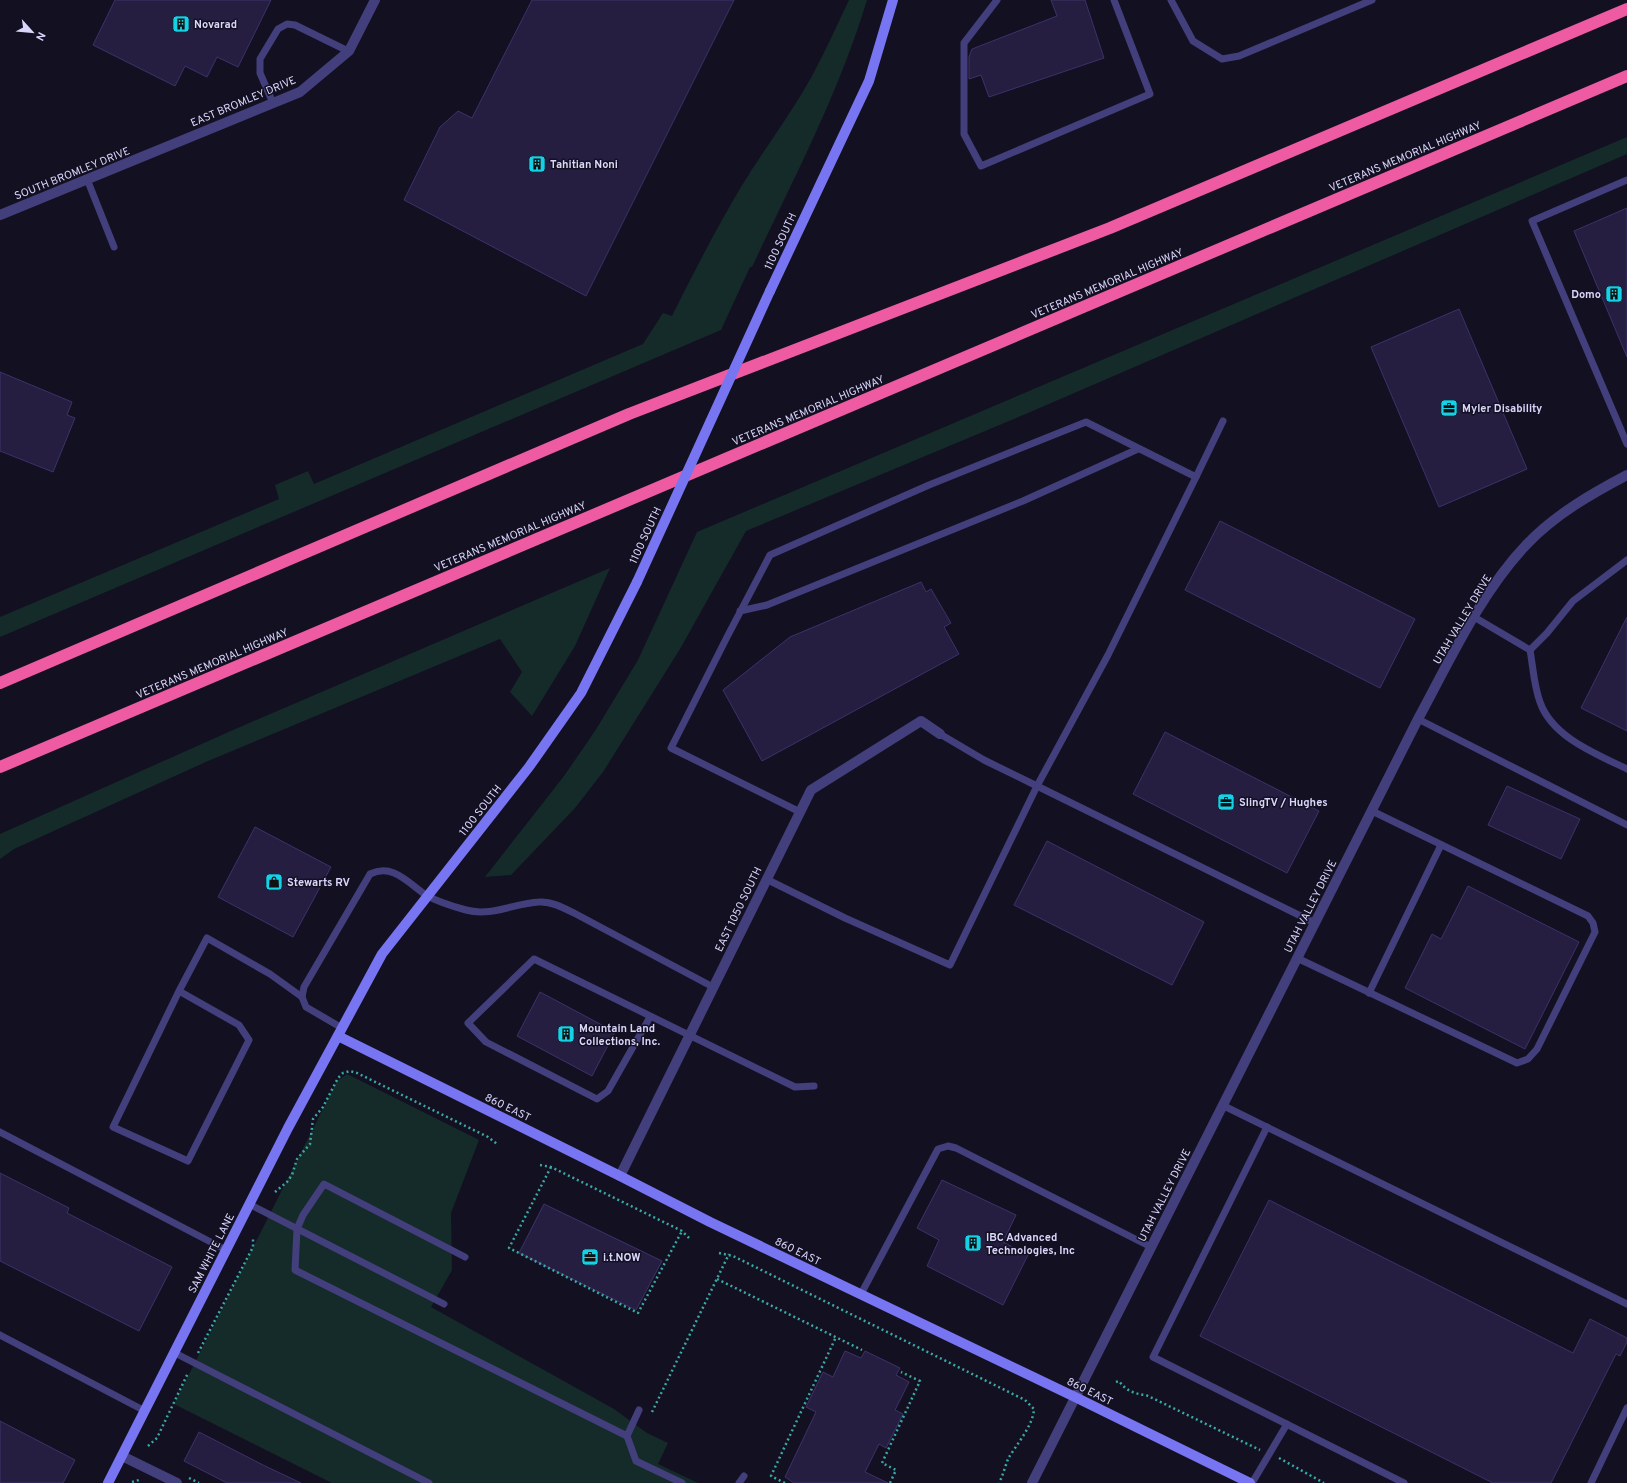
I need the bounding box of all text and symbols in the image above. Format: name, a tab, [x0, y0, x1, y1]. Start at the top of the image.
north arrow	[12, 12, 52, 52]
building icon: Novarad	[171, 14, 191, 34]
place label: Novarad	[194, 18, 237, 32]
text: N	[32, 29, 48, 43]
street label: EAST BROMLEY DRIVE	[189, 73, 298, 130]
street label: VETERANS MEMORIAL HIGHWAY	[1327, 118, 1484, 195]
street label: SOUTH BROMLEY DRIVE	[13, 144, 132, 204]
building icon: Tahitian Noni	[527, 154, 547, 174]
place label: Tahitian Noni	[550, 158, 618, 172]
street label: 1100 SOUTH	[762, 211, 800, 272]
street label: VETERANS MEMORIAL HIGHWAY	[1029, 245, 1186, 322]
building icon: Domo	[1604, 284, 1624, 304]
place label: Domo	[1571, 288, 1601, 302]
street label: VETERANS MEMORIAL HIGHWAY	[730, 372, 887, 449]
office icon: Myler Disability	[1439, 398, 1459, 418]
place label: Myler Disability	[1462, 402, 1542, 416]
street label: VETERANS MEMORIAL HIGHWAY	[432, 498, 589, 575]
street label: 1100 SOUTH	[627, 505, 665, 566]
street label: UTAH VALLEY DRIVE	[1430, 572, 1495, 667]
street label: VETERANS MEMORIAL HIGHWAY	[134, 625, 291, 702]
street label: 1100 SOUTH	[456, 782, 505, 839]
office icon: SlingTV / Hughes	[1216, 792, 1236, 812]
place label: SlingTV / Hughes	[1239, 796, 1328, 810]
street label: UTAH VALLEY DRIVE	[1281, 858, 1340, 955]
street label: EAST 1050 SOUTH	[712, 865, 766, 954]
shop icon: Stewarts RV	[264, 872, 284, 892]
place label: Stewarts RV	[287, 876, 350, 890]
place label: Mountain Land Collections, Inc.	[579, 1022, 661, 1049]
building icon: Mountain Land Collections, Inc.	[556, 1024, 576, 1044]
street label: 860 EAST	[482, 1091, 533, 1125]
street label: UTAH VALLEY DRIVE	[1135, 1147, 1194, 1244]
street label: SAM WHITE LANE	[186, 1211, 238, 1296]
place label: IBC Advanced Technologies, Inc	[986, 1231, 1075, 1258]
building icon: IBC Advanced Technologies, Inc	[963, 1233, 983, 1253]
street label: 860 EAST	[772, 1235, 823, 1269]
office icon: i.t.NOW	[580, 1247, 600, 1267]
place label: i.t.NOW	[603, 1251, 640, 1265]
street label: 860 EAST	[1064, 1375, 1115, 1409]

